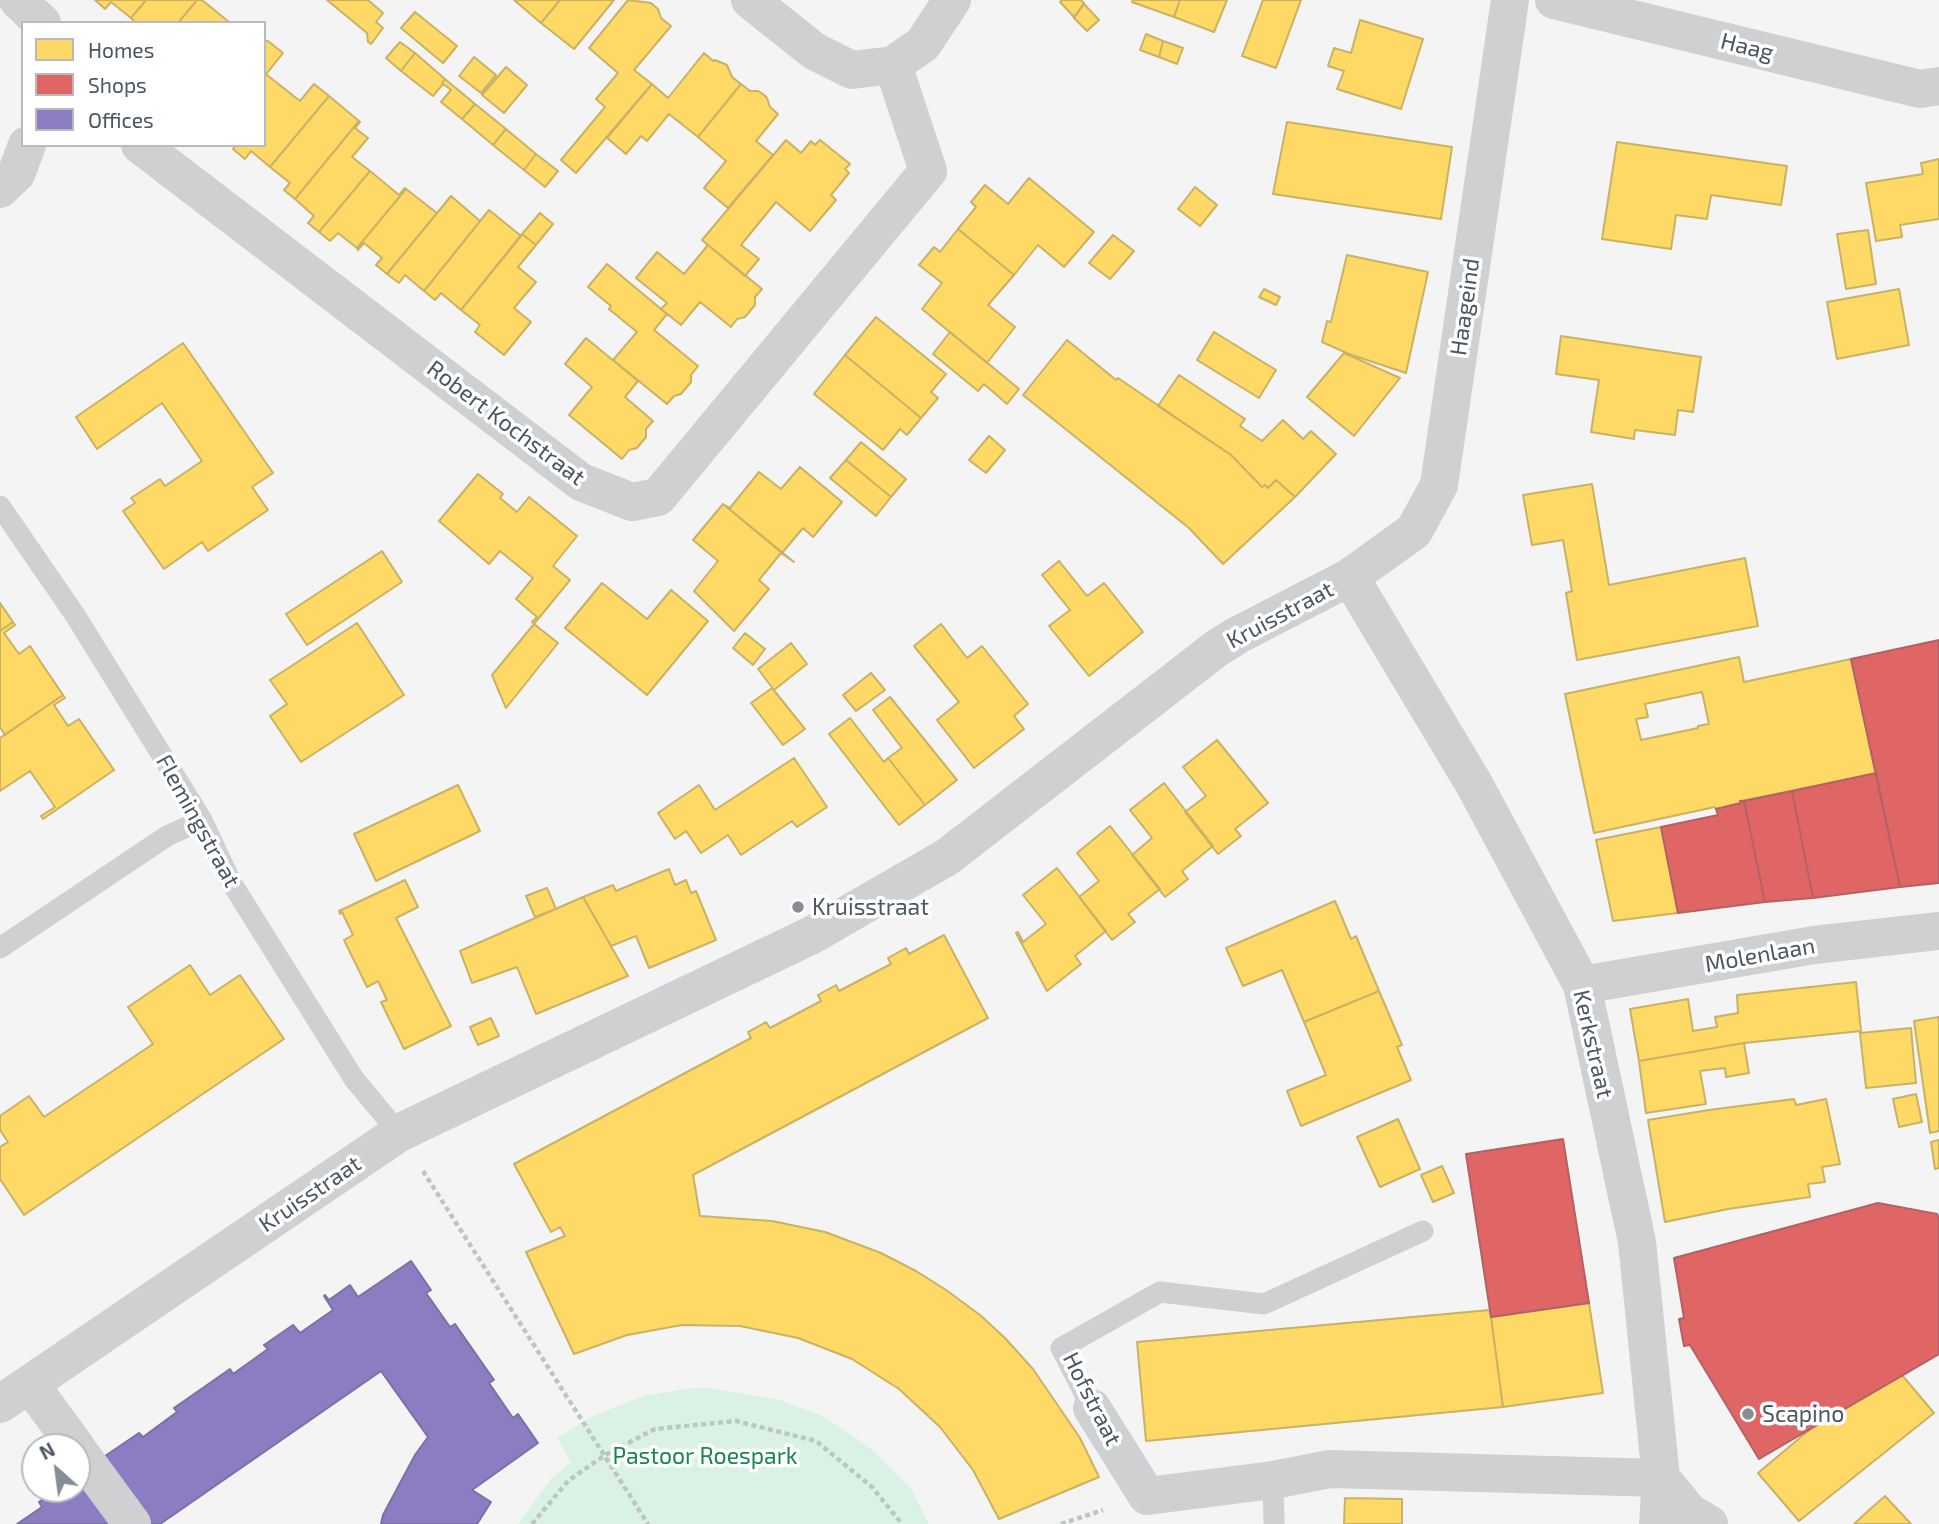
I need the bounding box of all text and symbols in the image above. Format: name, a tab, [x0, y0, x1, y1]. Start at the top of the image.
legend	[21, 21, 266, 147]
street label: Haag	[1718, 27, 1776, 67]
text: Homes	[88, 37, 154, 62]
text: Shops	[88, 72, 147, 97]
text: Offices	[88, 107, 154, 132]
street label: Haageind	[1445, 257, 1485, 357]
street label: Robert Kochstraat	[422, 355, 590, 491]
street label: Kruisstraat	[1222, 575, 1338, 655]
street label: Flemingstraat	[150, 750, 246, 892]
place label: Kruisstraat	[812, 893, 929, 921]
marker: Kruisstraat	[790, 899, 806, 915]
street label: Molenlaan	[1703, 932, 1817, 978]
street label: Kerkstraat	[1567, 987, 1619, 1101]
street label: Kruisstraat	[254, 1150, 366, 1238]
street label: Hofstraat	[1057, 1348, 1127, 1450]
place label: Scapino	[1762, 1400, 1844, 1428]
marker: Scapino	[1740, 1406, 1756, 1422]
north arrow	[21, 1433, 91, 1503]
text: N	[35, 1437, 58, 1464]
park label: Pastoor Roespark	[612, 1442, 798, 1470]

